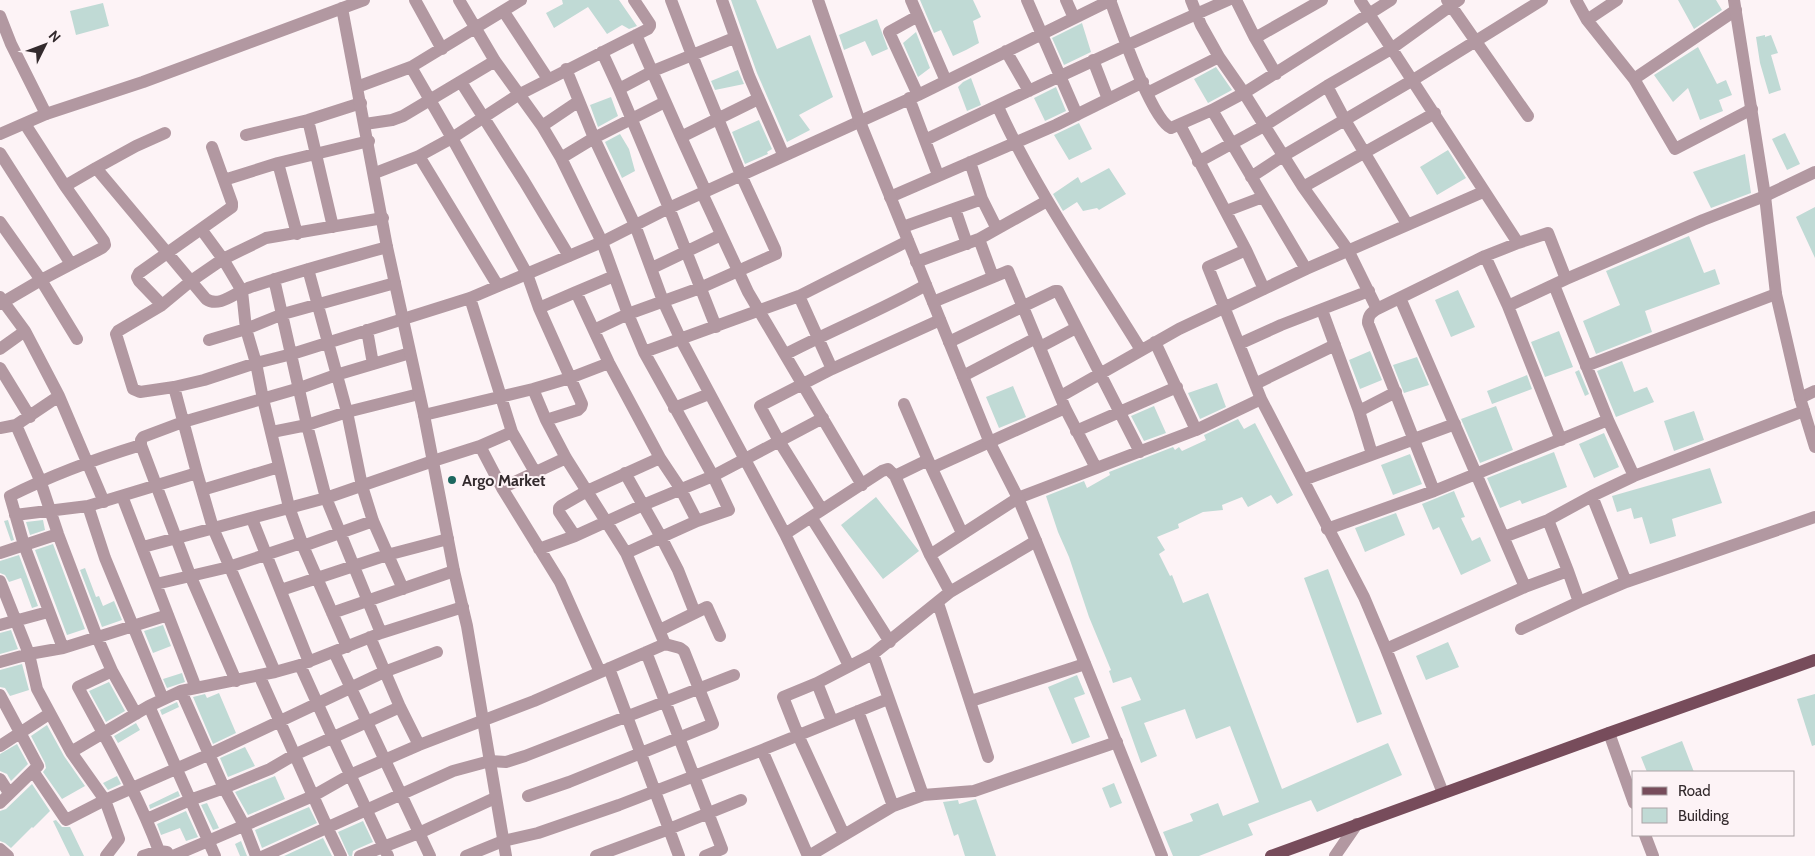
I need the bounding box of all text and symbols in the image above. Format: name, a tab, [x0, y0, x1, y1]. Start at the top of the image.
north arrow	[20, 20, 70, 70]
text: N	[45, 27, 65, 46]
place label: Argo Market	[462, 471, 546, 490]
marker: Argo Market	[446, 474, 458, 486]
legend	[1632, 771, 1795, 836]
text: Road	[1678, 782, 1711, 800]
text: Building	[1678, 807, 1729, 825]

